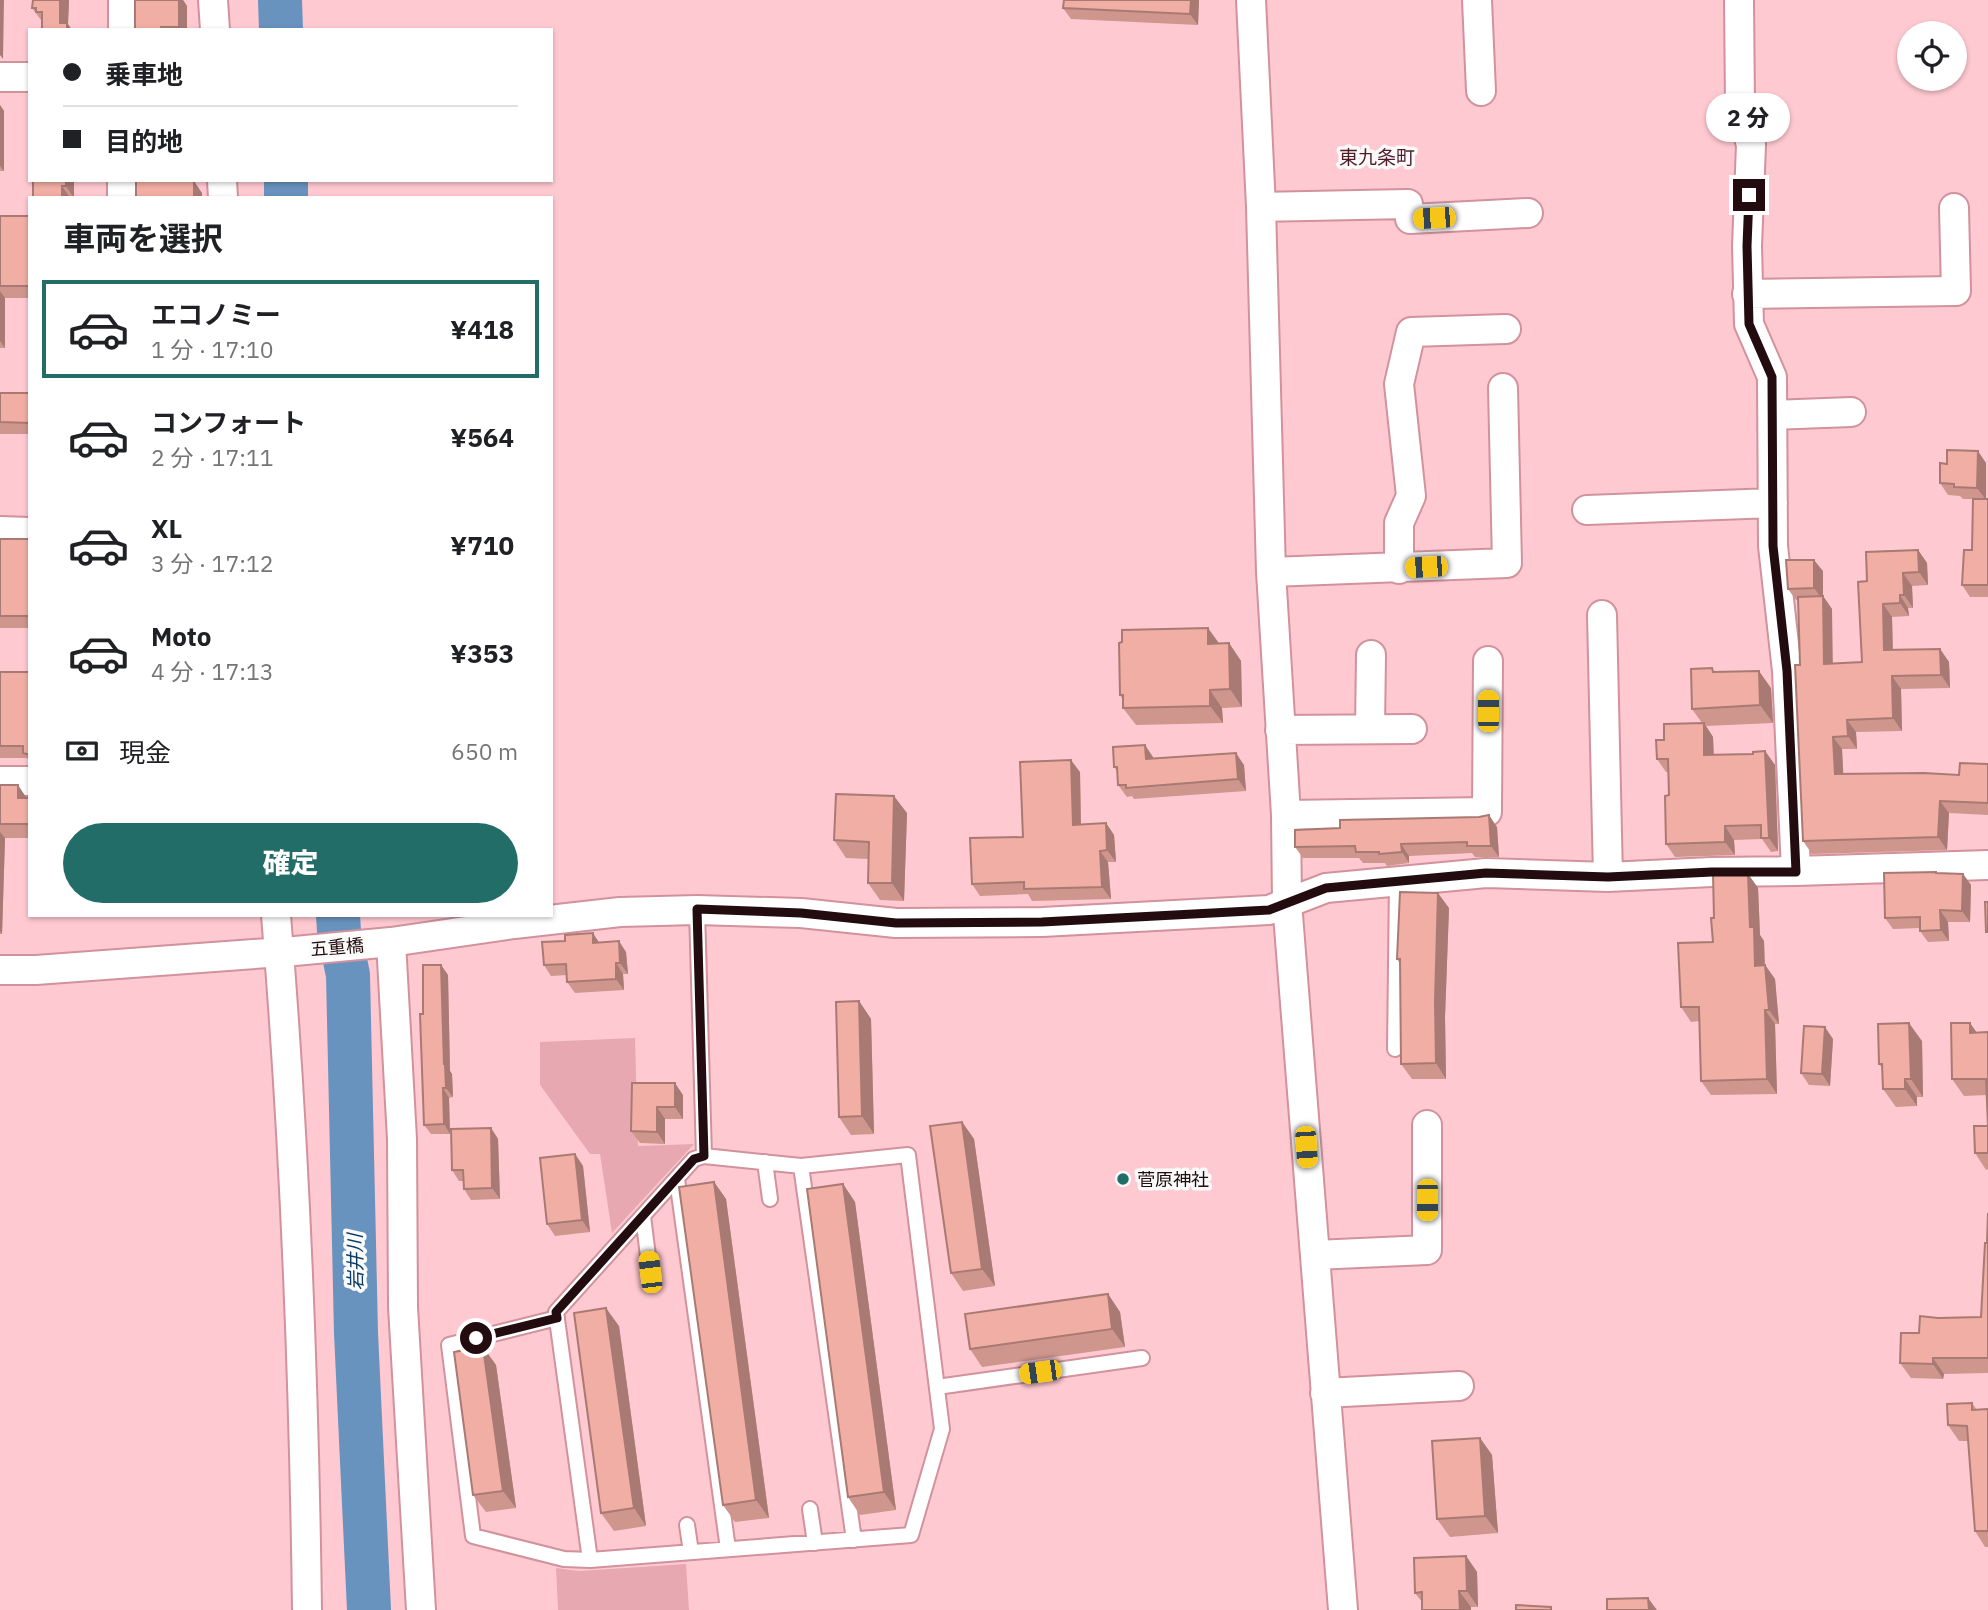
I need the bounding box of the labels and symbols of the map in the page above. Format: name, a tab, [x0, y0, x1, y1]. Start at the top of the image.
callout: 2 分	[1707, 94, 1791, 142]
district label: 東九条町	[1339, 145, 1415, 169]
route end	[1733, 179, 1765, 211]
car	[1413, 206, 1456, 230]
car	[1405, 555, 1448, 579]
car	[1478, 690, 1499, 732]
street label: 五重橋	[309, 933, 365, 961]
car	[1295, 1125, 1318, 1169]
place label: 菅原神社	[1137, 1168, 1209, 1191]
marker: 菅原神社	[1115, 1171, 1131, 1187]
car	[1417, 1179, 1438, 1221]
water label: 岩井川	[342, 1231, 367, 1291]
car	[638, 1250, 663, 1294]
route start	[460, 1322, 492, 1354]
car	[1018, 1359, 1063, 1385]

